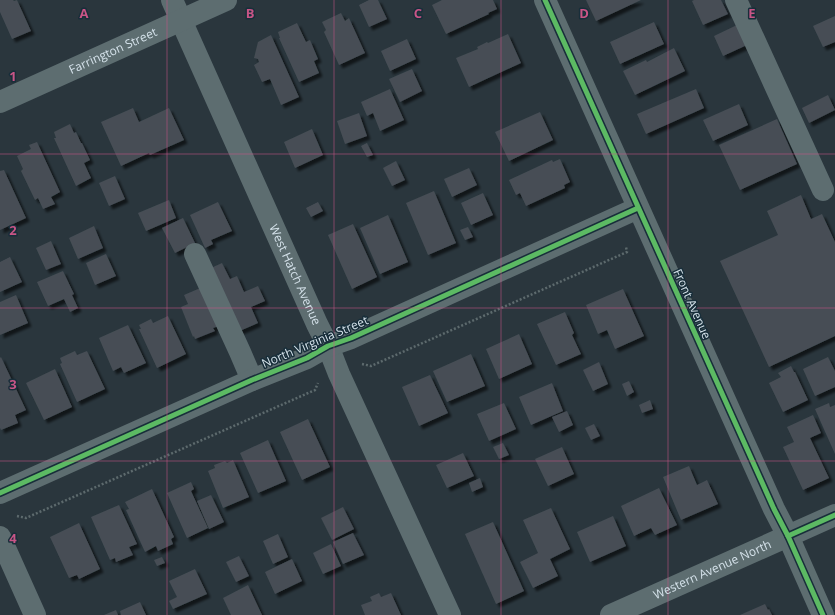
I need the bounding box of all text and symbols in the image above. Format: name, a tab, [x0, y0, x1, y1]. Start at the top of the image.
text: A	[80, 4, 89, 22]
text: B	[246, 4, 255, 22]
text: C	[414, 4, 422, 22]
text: D	[579, 4, 589, 22]
text: E	[748, 4, 756, 22]
street label: Farrington Street	[66, 23, 160, 78]
text: 1	[9, 67, 17, 85]
text: 2	[9, 221, 17, 239]
street label: West Hatch Avenue	[265, 221, 325, 328]
street label: Front Avenue	[669, 266, 716, 342]
street label: North Virginia Street	[259, 311, 371, 372]
text: 3	[9, 375, 17, 393]
text: 4	[9, 529, 17, 547]
street label: Western Avenue North	[650, 535, 774, 603]

